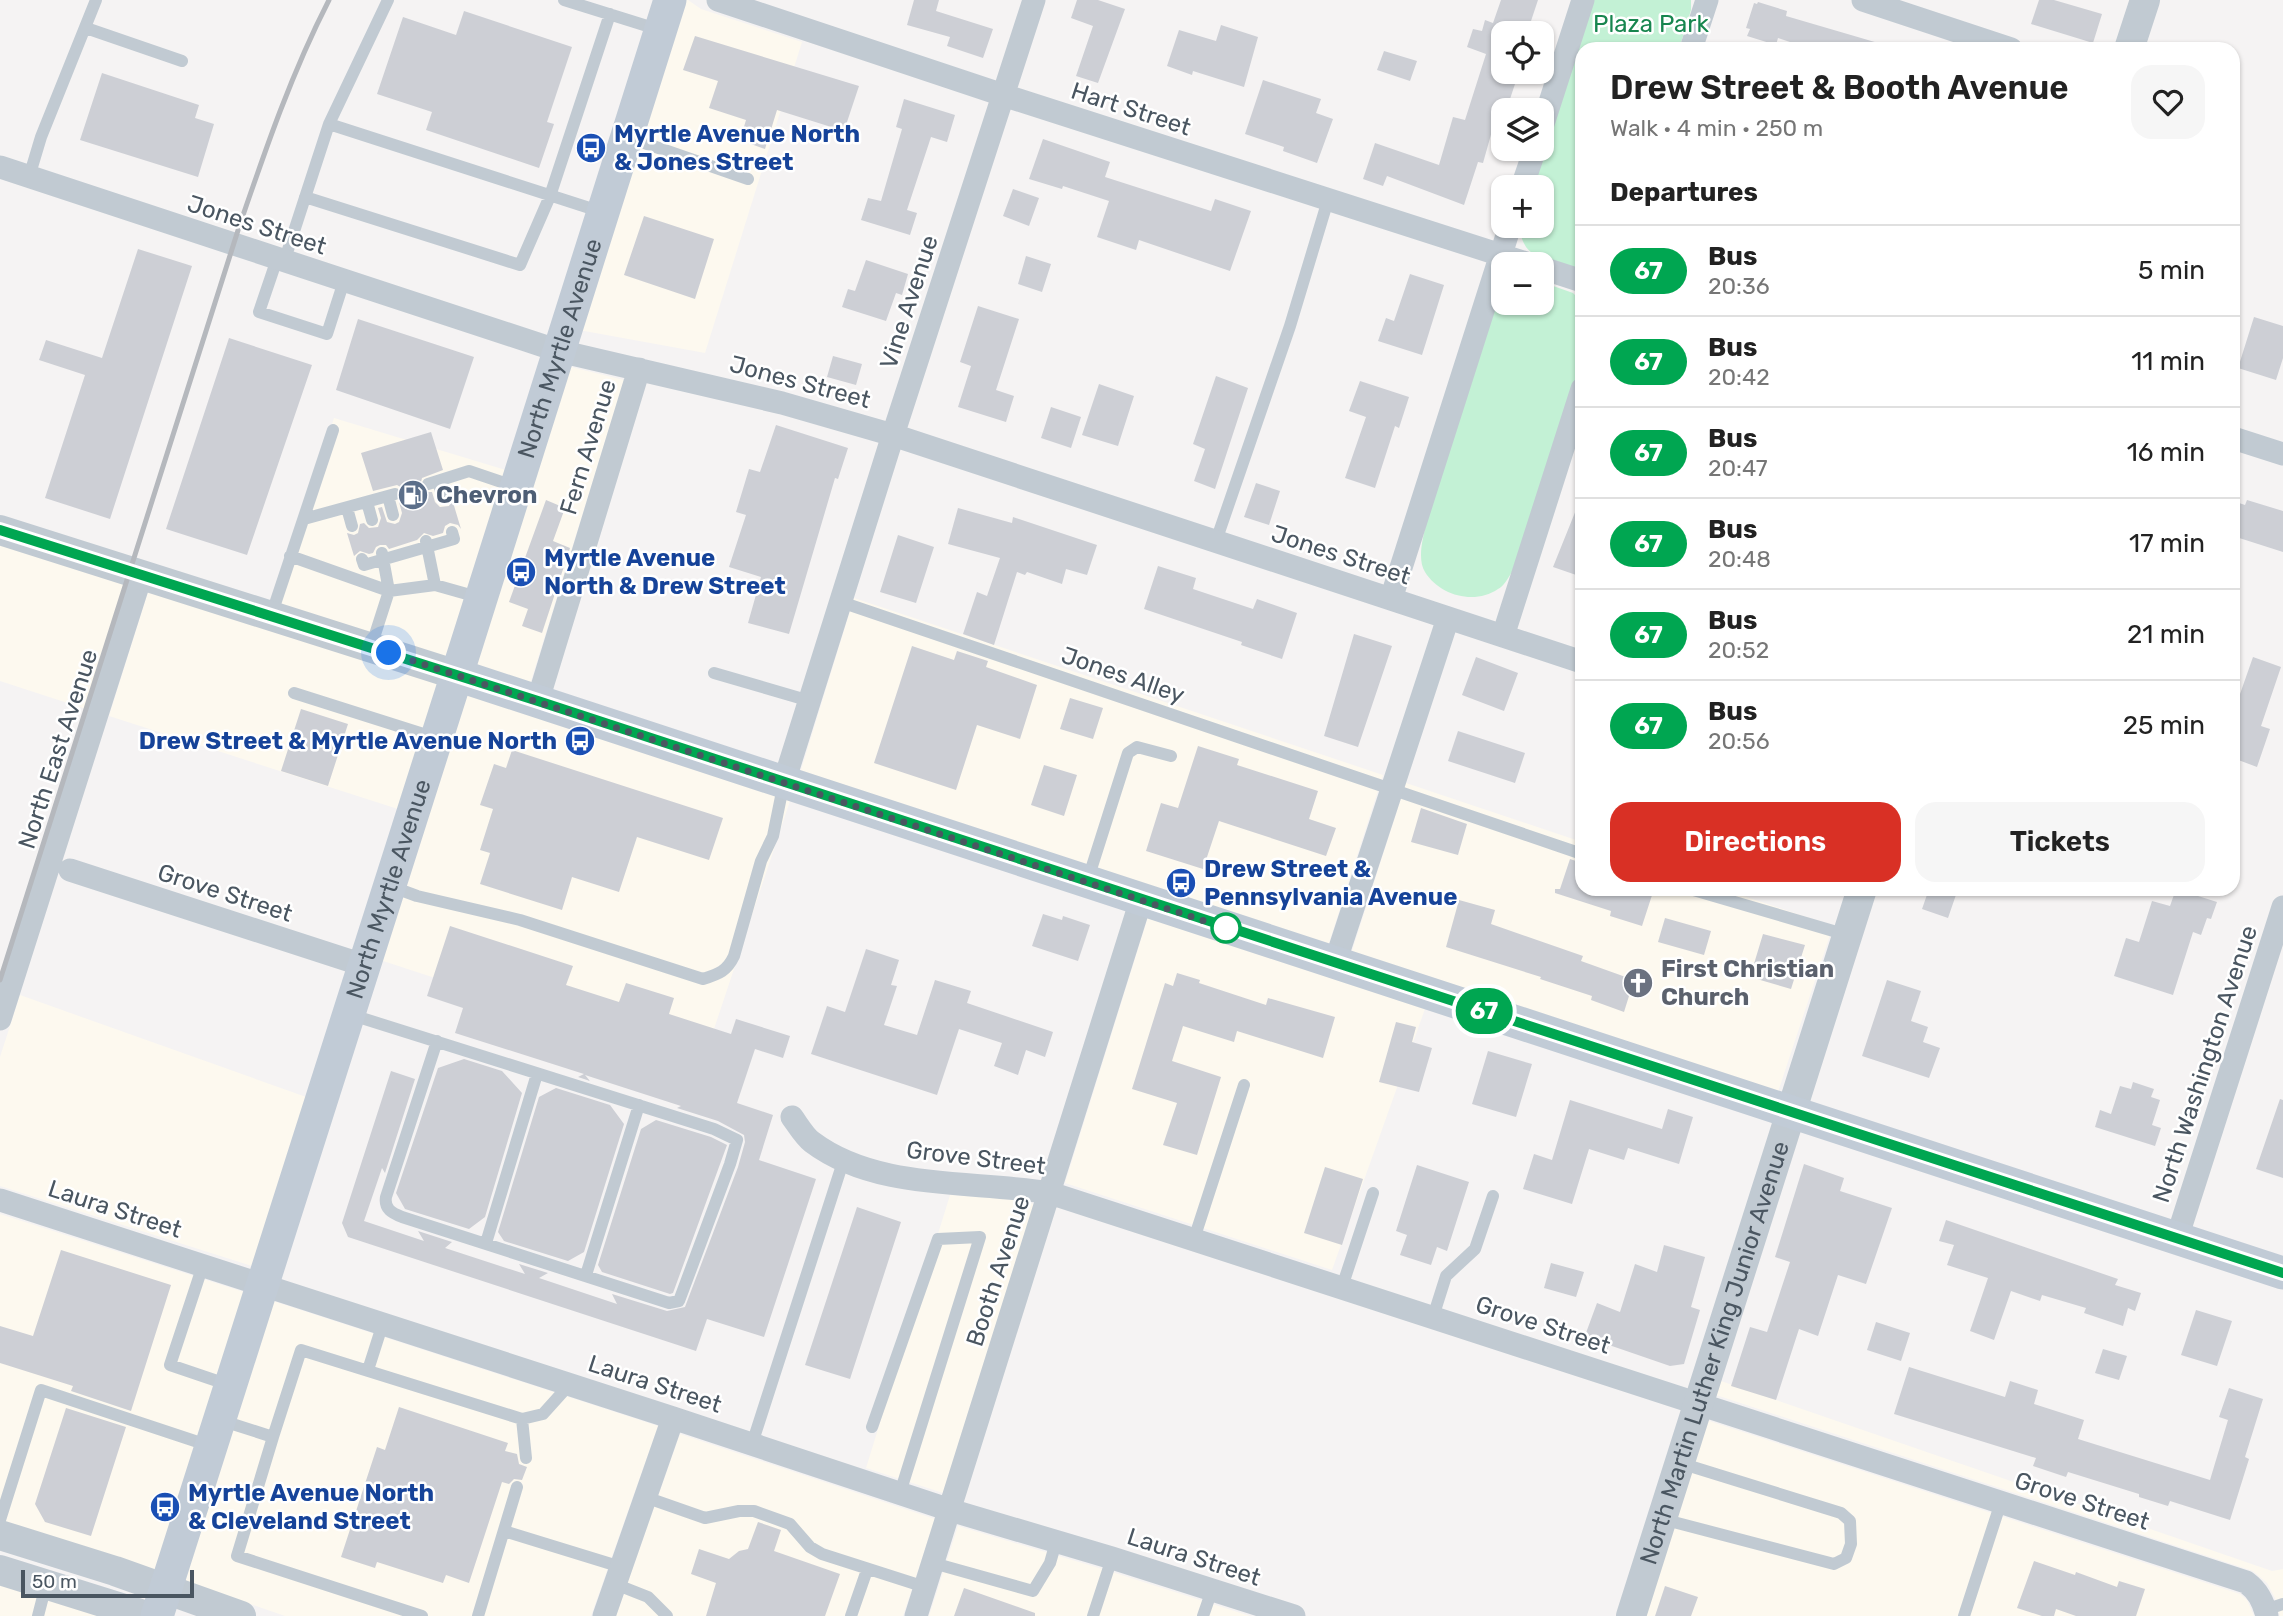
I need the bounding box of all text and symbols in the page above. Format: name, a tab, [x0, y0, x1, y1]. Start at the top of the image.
park label: Plaza Park	[1593, 10, 1709, 38]
map controls	[1491, 21, 1554, 315]
button: locate	[1491, 21, 1554, 84]
button: heart	[2131, 65, 2205, 139]
text: Drew Street & Booth Avenue	[1610, 68, 2069, 107]
street label: Hart Street	[1068, 77, 1194, 141]
button: layers	[1491, 98, 1554, 161]
text: Walk · 4 min · 250 m	[1610, 114, 1823, 142]
place label: Myrtle Avenue North & Jones Street	[614, 120, 860, 176]
bus stop icon: Myrtle Avenue North & Jones Street	[574, 131, 608, 165]
button: +	[1491, 175, 1554, 238]
text: Departures	[1610, 177, 1758, 208]
street label: Jones Street	[184, 189, 330, 261]
street label: Vine Avenue	[874, 232, 944, 372]
street label: North Myrtle Avenue	[512, 235, 608, 462]
text: Bus	[1708, 241, 1757, 272]
button: −	[1491, 252, 1554, 315]
text: 5 min	[2138, 255, 2205, 286]
text: 67	[1634, 257, 1663, 285]
text: 20:36	[1708, 272, 1770, 300]
text: Bus	[1708, 332, 1757, 363]
text: 11 min	[2131, 346, 2205, 377]
text: 67	[1634, 348, 1663, 376]
street label: Jones Street	[727, 350, 873, 414]
text: 20:42	[1708, 363, 1770, 391]
street label: Fern Avenue	[554, 376, 622, 518]
text: Bus	[1708, 423, 1757, 454]
text: 16 min	[2127, 437, 2205, 468]
text: 67	[1634, 439, 1663, 467]
text: 20:47	[1708, 454, 1768, 482]
fuel station icon: Chevron	[396, 478, 430, 512]
place label: Chevron	[436, 481, 537, 509]
text: Bus	[1708, 514, 1757, 545]
street label: Jones Street	[1268, 519, 1414, 591]
text: 17 min	[2129, 528, 2205, 559]
text: 67	[1634, 530, 1663, 558]
place label: Myrtle Avenue North & Drew Street	[544, 544, 786, 600]
text: 20:48	[1708, 545, 1771, 573]
bus stop icon: Myrtle Avenue North & Drew Street	[504, 555, 538, 589]
text: Bus	[1708, 605, 1757, 636]
text: 21 min	[2127, 619, 2205, 650]
text: 67	[1634, 621, 1663, 649]
your location	[371, 635, 406, 670]
text: 20:52	[1708, 636, 1769, 664]
street label: Jones Alley	[1058, 641, 1188, 709]
street label: North East Avenue	[13, 646, 103, 852]
text: Bus	[1708, 696, 1757, 727]
text: 25 min	[2123, 710, 2205, 741]
text: 67	[1634, 712, 1663, 740]
bus stop icon: Drew Street & Myrtle Avenue North	[563, 724, 597, 758]
place label: Drew Street & Myrtle Avenue North	[139, 727, 557, 755]
text: 20:56	[1708, 727, 1770, 755]
street label: North Myrtle Avenue	[341, 776, 437, 1002]
button: Directions	[1610, 802, 1901, 882]
button: Tickets	[1915, 802, 2205, 882]
place label: Drew Street & Pennsylvania Avenue	[1204, 855, 1457, 911]
street label: Grove Street	[154, 858, 296, 928]
bus stop icon: Drew Street & Pennsylvania Avenue	[1164, 866, 1198, 900]
unlabelled marker	[1211, 913, 1241, 943]
street label: North Washington Avenue	[2147, 922, 2263, 1206]
place label: First Christian Church	[1661, 955, 1834, 1011]
church icon: First Christian Church	[1621, 966, 1655, 1000]
line badge: 67	[1452, 988, 1516, 1034]
text: 67	[1470, 997, 1498, 1025]
street label: Grove Street	[905, 1136, 1047, 1180]
street label: North Martin Luther King Junior Avenue	[1634, 1138, 1795, 1568]
street label: Laura Street	[45, 1174, 185, 1244]
street label: Booth Avenue	[960, 1192, 1036, 1350]
street label: Grove Street	[1472, 1290, 1614, 1360]
street label: Laura Street	[585, 1349, 725, 1419]
street label: Grove Street	[2011, 1466, 2153, 1536]
place label: Myrtle Avenue North & Cleveland Street	[188, 1479, 434, 1535]
bus stop icon: Myrtle Avenue North & Cleveland Street	[148, 1490, 182, 1524]
street label: Laura Street	[1124, 1522, 1264, 1592]
scale bar	[21, 1567, 194, 1599]
text: 50 m	[32, 1570, 77, 1593]

